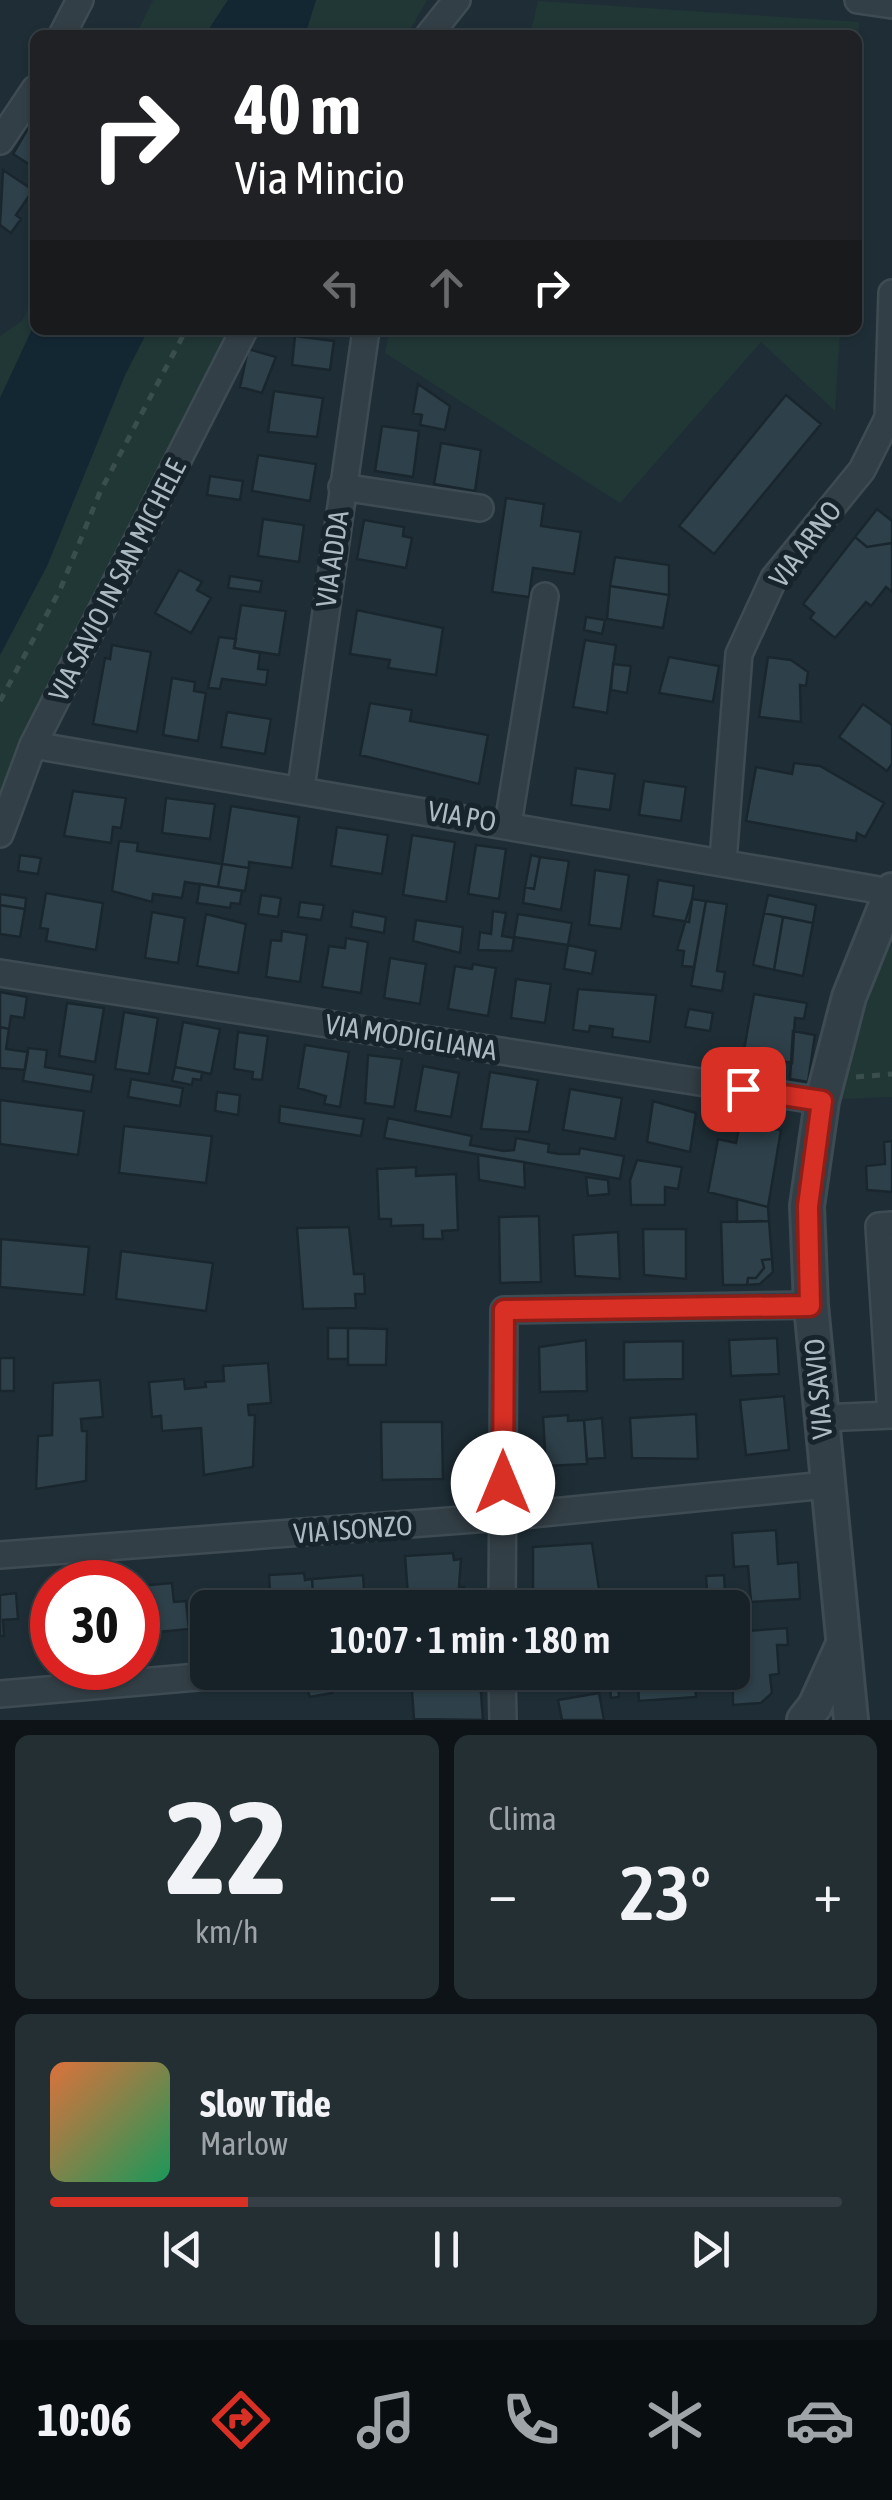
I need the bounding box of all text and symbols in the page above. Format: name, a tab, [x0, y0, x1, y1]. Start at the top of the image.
text: 40 m	[235, 69, 361, 149]
icon: right	[70, 70, 200, 200]
text: Via Mincio	[235, 152, 405, 204]
icon: left	[314, 260, 369, 315]
icon: ahead	[419, 260, 474, 315]
icon: right	[524, 260, 579, 315]
street label: VIA SAVIO IN SAN MICHELE	[42, 454, 192, 706]
street label: VIA ARNO	[762, 495, 848, 593]
street label: VIA ADDA	[309, 508, 355, 609]
street label: VIA PO	[425, 794, 499, 838]
street label: VIA MODIGLIANA	[323, 1008, 499, 1066]
pin	[701, 1047, 786, 1132]
icon: arrive	[716, 1062, 771, 1117]
street label: VIA SAVIO	[798, 1338, 838, 1440]
position arrow	[451, 1431, 555, 1535]
street label: VIA ISONZO	[292, 1509, 414, 1549]
speed limit sign: 30	[30, 1560, 160, 1690]
text: 10:07 · 1 min · 180 m	[330, 1618, 610, 1661]
text: 22	[166, 1773, 288, 1922]
text: Clima	[489, 1800, 557, 1837]
text: 23°	[620, 1850, 711, 1936]
text: −	[489, 1861, 517, 1924]
text: +	[813, 1861, 842, 1924]
text: km/h	[195, 1913, 258, 1950]
text: Slow Tide	[200, 2082, 331, 2125]
text: Marlow	[200, 2125, 288, 2162]
icon: previous	[155, 2222, 210, 2277]
icon: pause	[419, 2222, 474, 2277]
icon: next	[683, 2222, 738, 2277]
icon: directions	[206, 2385, 276, 2455]
icon: music	[351, 2385, 421, 2455]
icon: phone	[496, 2385, 566, 2455]
icon: climate	[640, 2385, 710, 2455]
icon: car	[785, 2385, 855, 2455]
text: 10:06	[37, 2394, 132, 2446]

